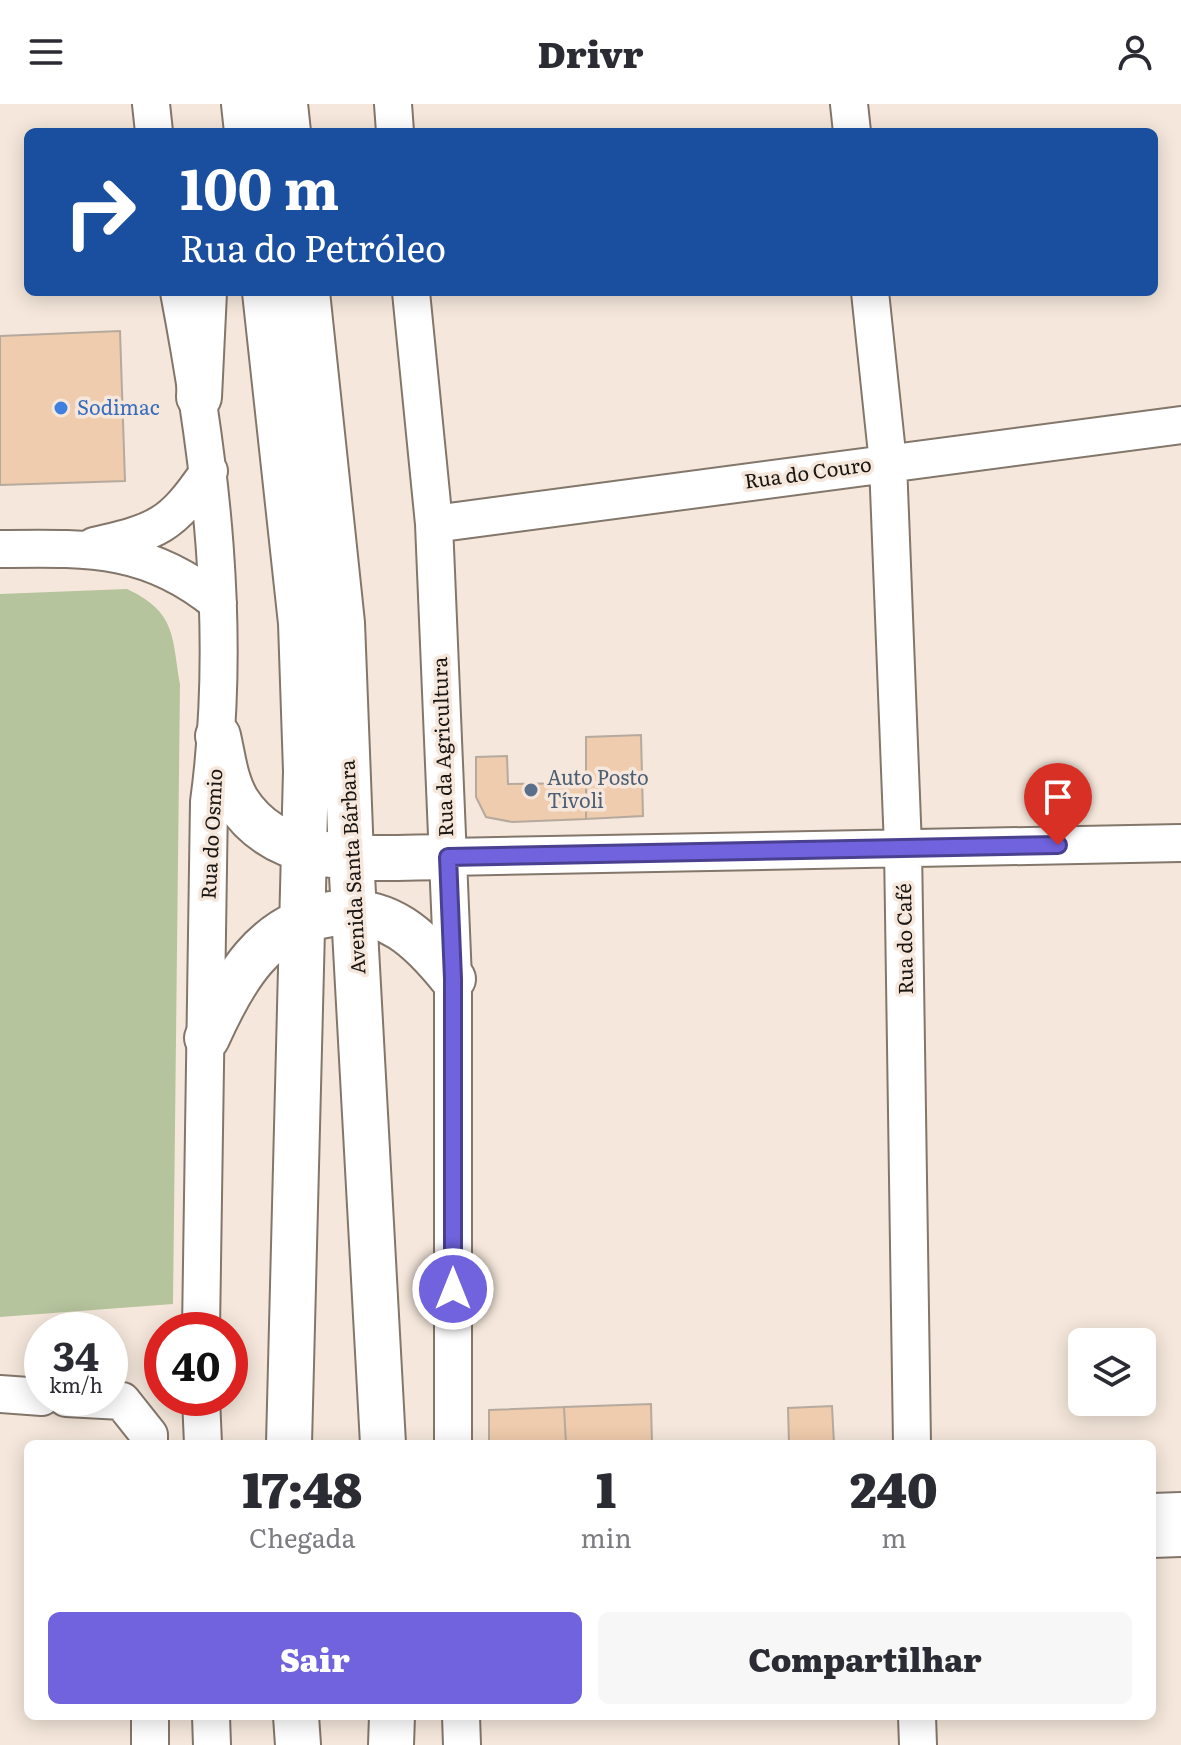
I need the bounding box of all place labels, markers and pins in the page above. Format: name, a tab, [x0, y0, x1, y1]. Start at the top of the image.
place label: Sodimac	[77, 391, 160, 421]
marker: Sodimac	[52, 399, 70, 417]
place label: Auto Posto Tívoli	[547, 761, 649, 814]
pin	[1024, 763, 1092, 845]
marker: Auto Posto Tívoli	[522, 781, 540, 799]

